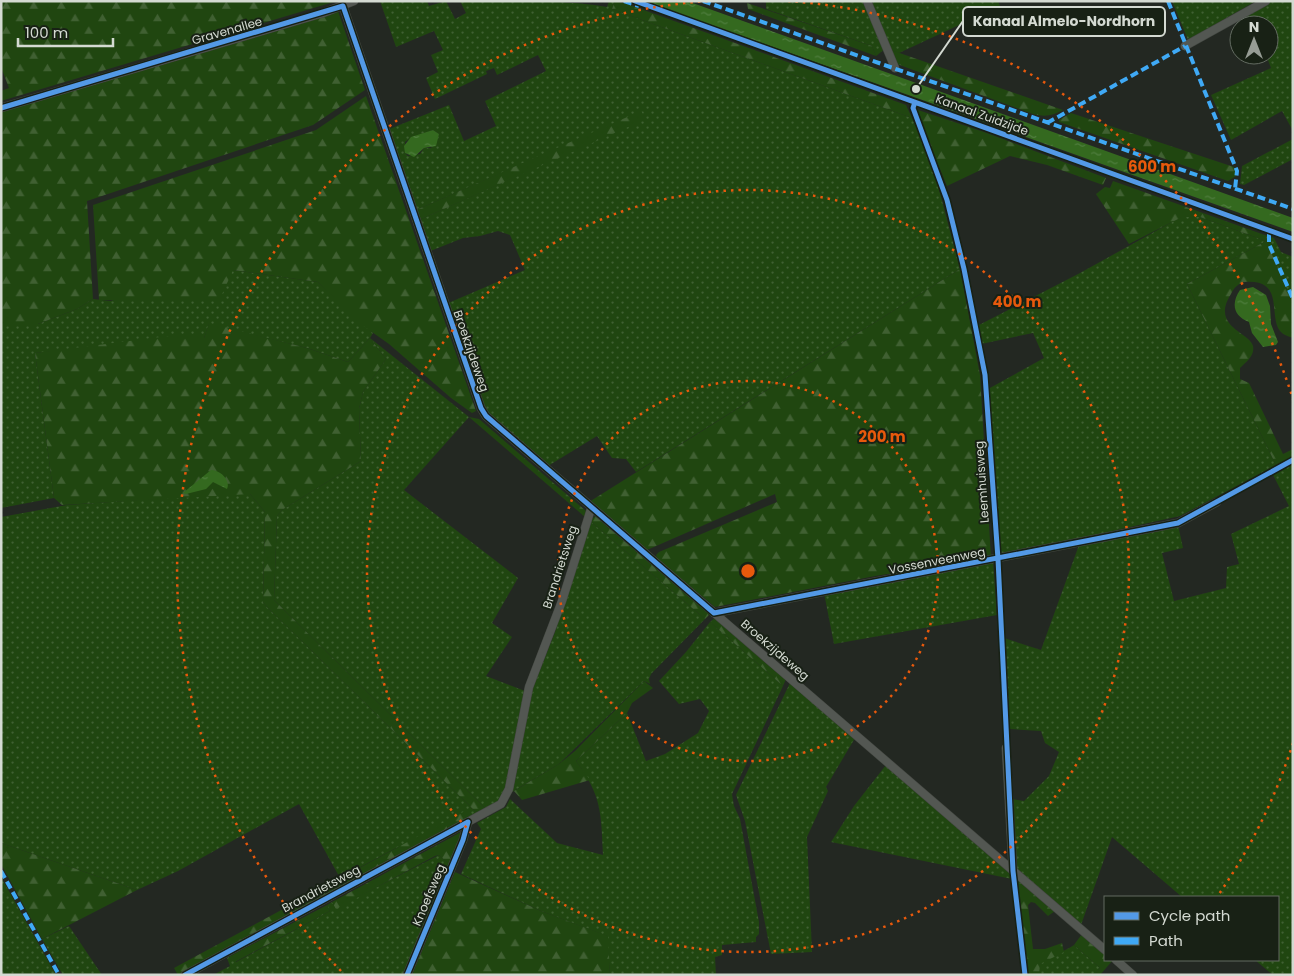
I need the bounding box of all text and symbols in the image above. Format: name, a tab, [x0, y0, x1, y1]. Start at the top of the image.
callout: Kanaal Almelo-Nordhorn	[963, 7, 1165, 36]
text: Kanaal Almelo-Nordhorn	[973, 11, 1155, 31]
street label: Gravenallee	[190, 12, 264, 49]
scale bar	[18, 15, 112, 47]
north arrow	[1229, 15, 1279, 65]
text: N	[1249, 17, 1259, 37]
text: 100 m	[25, 22, 68, 43]
street label: Kanaal Zuidzijde	[933, 90, 1031, 139]
text: 600 m	[1128, 156, 1176, 177]
text: 400 m	[993, 291, 1042, 312]
street label: Broekzijdeweg	[450, 308, 493, 394]
text: 200 m	[858, 426, 906, 447]
street label: Leemhuisweg	[970, 440, 993, 524]
street label: Brandrietsweg	[538, 523, 581, 611]
street label: Vossenveenweg	[887, 543, 987, 578]
centre of rings	[739, 562, 757, 580]
street label: Broekzijdeweg	[737, 615, 813, 684]
street label: Brandrietsweg	[279, 861, 363, 916]
street label: Knoefsweg	[408, 861, 449, 928]
legend	[1104, 896, 1279, 961]
text: Cycle path	[1149, 905, 1230, 926]
text: Path	[1149, 930, 1183, 951]

